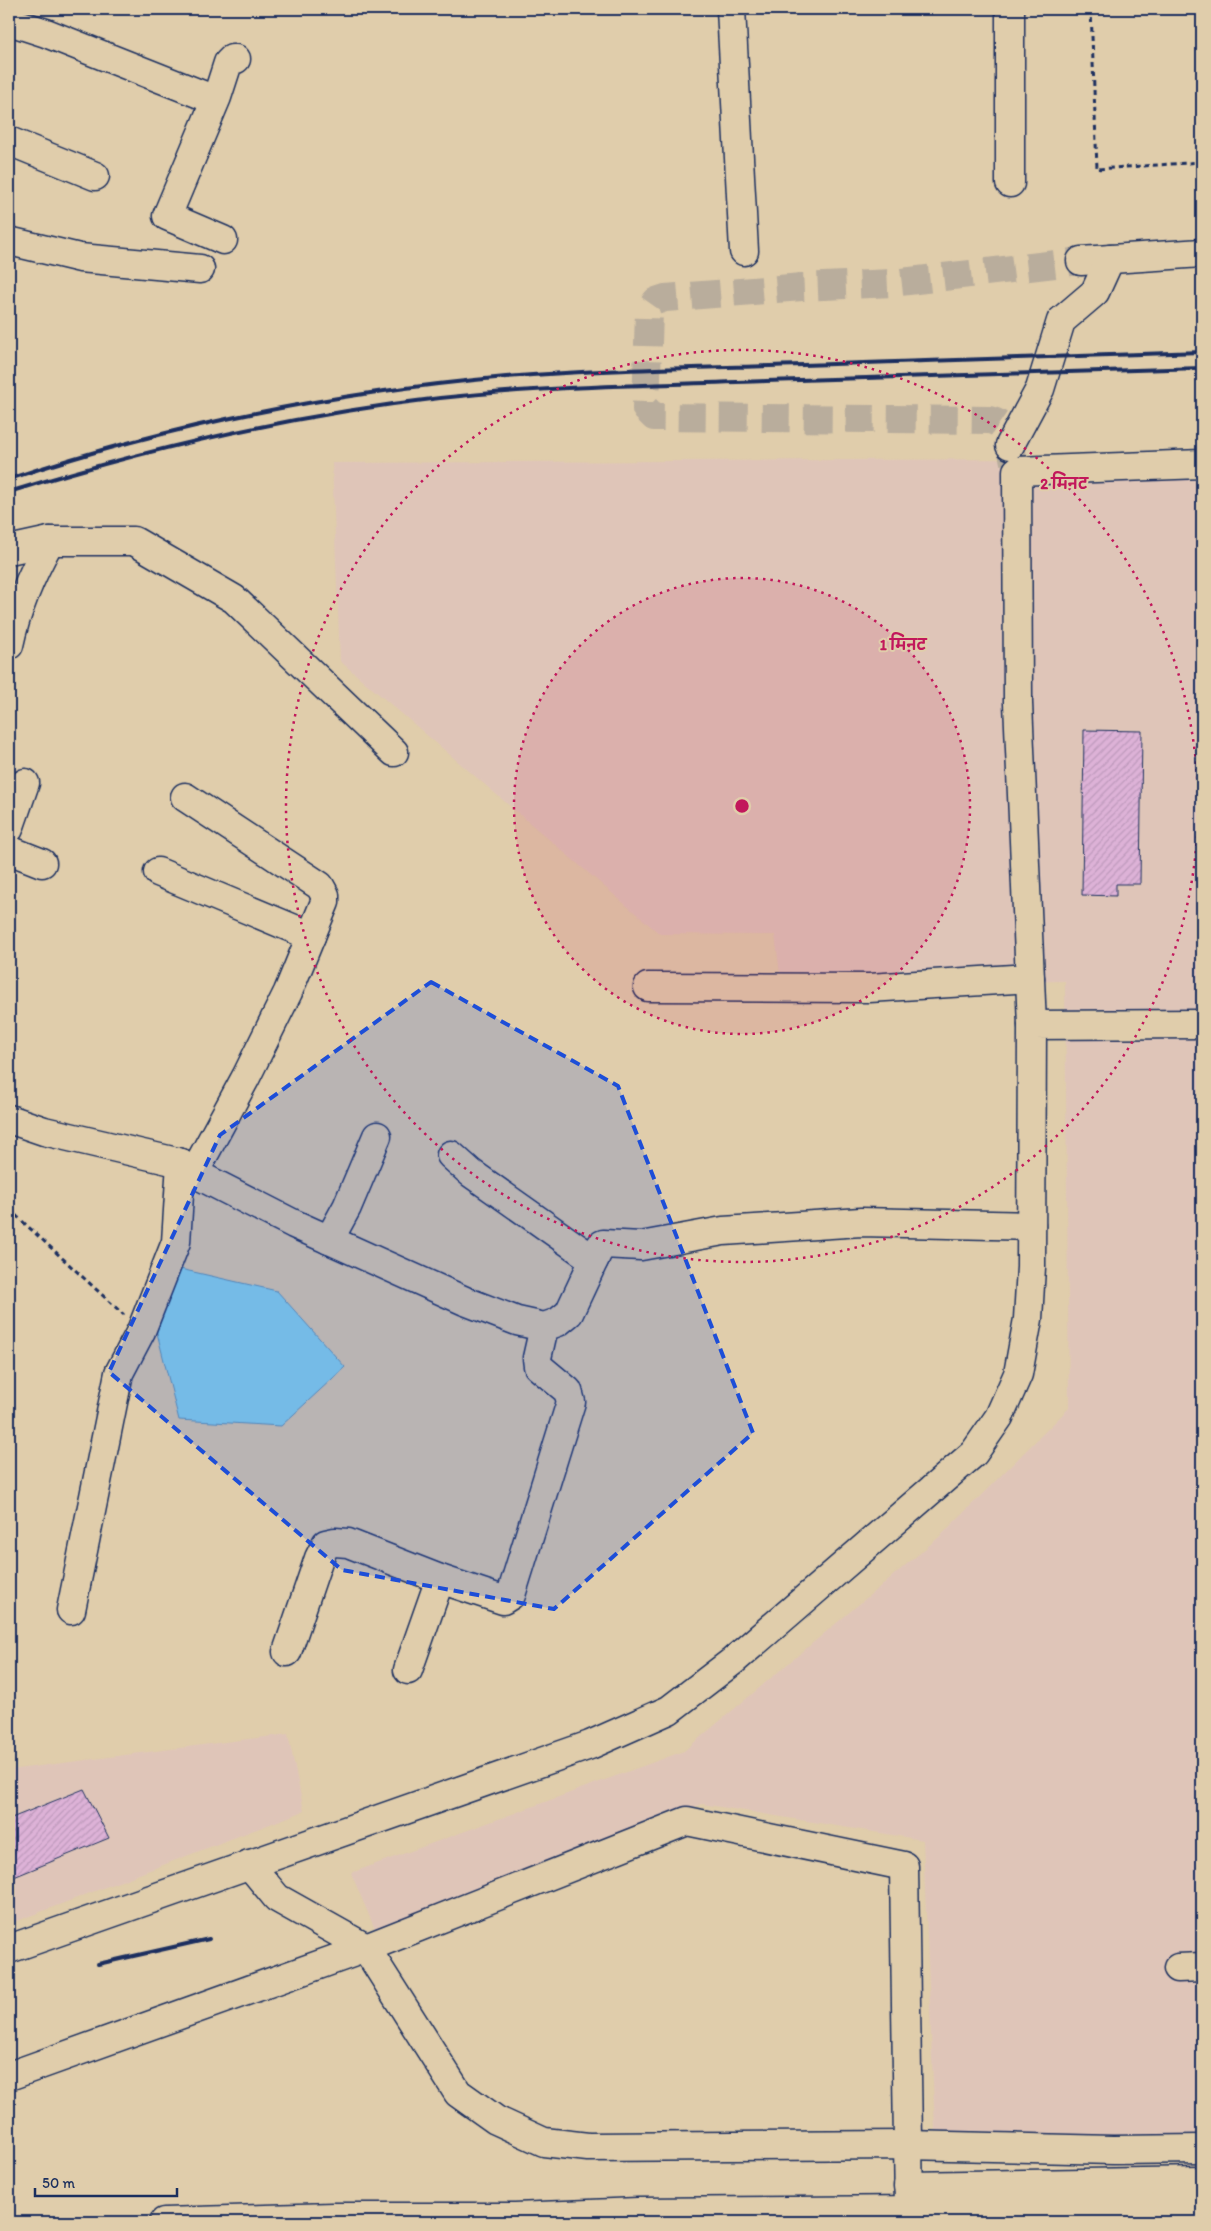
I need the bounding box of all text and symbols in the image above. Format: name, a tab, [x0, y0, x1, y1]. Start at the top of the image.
text: 2 मिनट	[1040, 471, 1089, 493]
text: 1 मिनट	[880, 632, 928, 654]
centre of rings	[733, 797, 751, 815]
scale bar	[35, 2166, 178, 2198]
text: 50 m	[42, 2174, 75, 2192]

